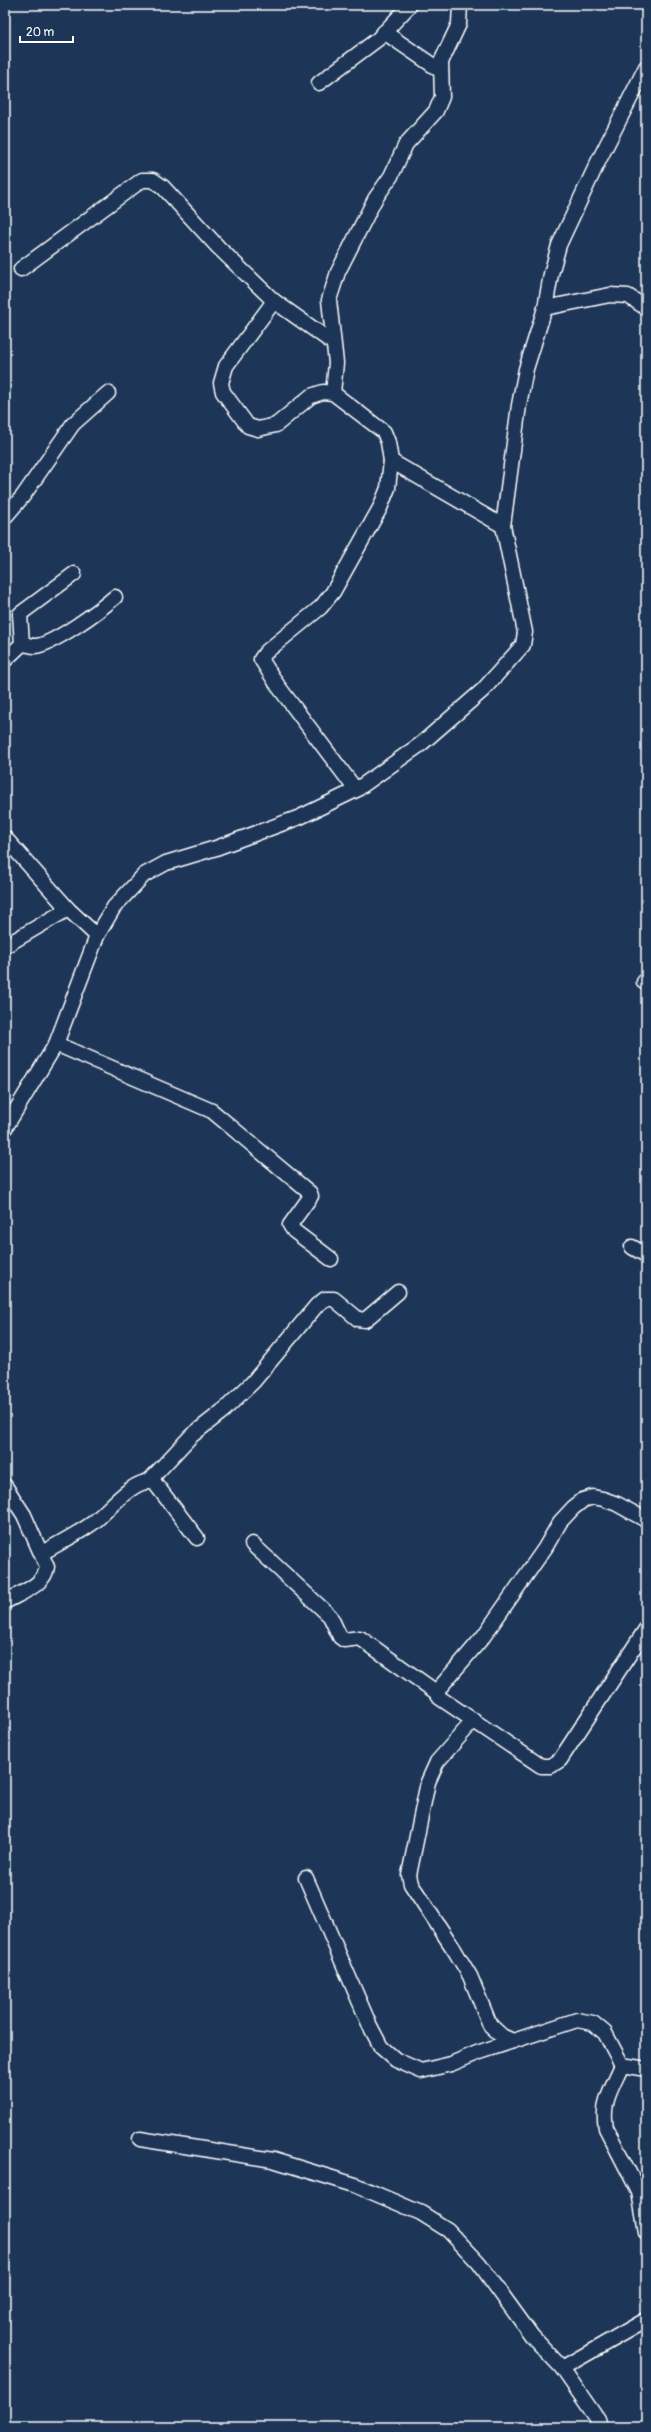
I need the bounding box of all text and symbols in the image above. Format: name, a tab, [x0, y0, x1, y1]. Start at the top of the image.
scale bar	[20, 18, 73, 44]
text: 20 m	[26, 25, 55, 40]

